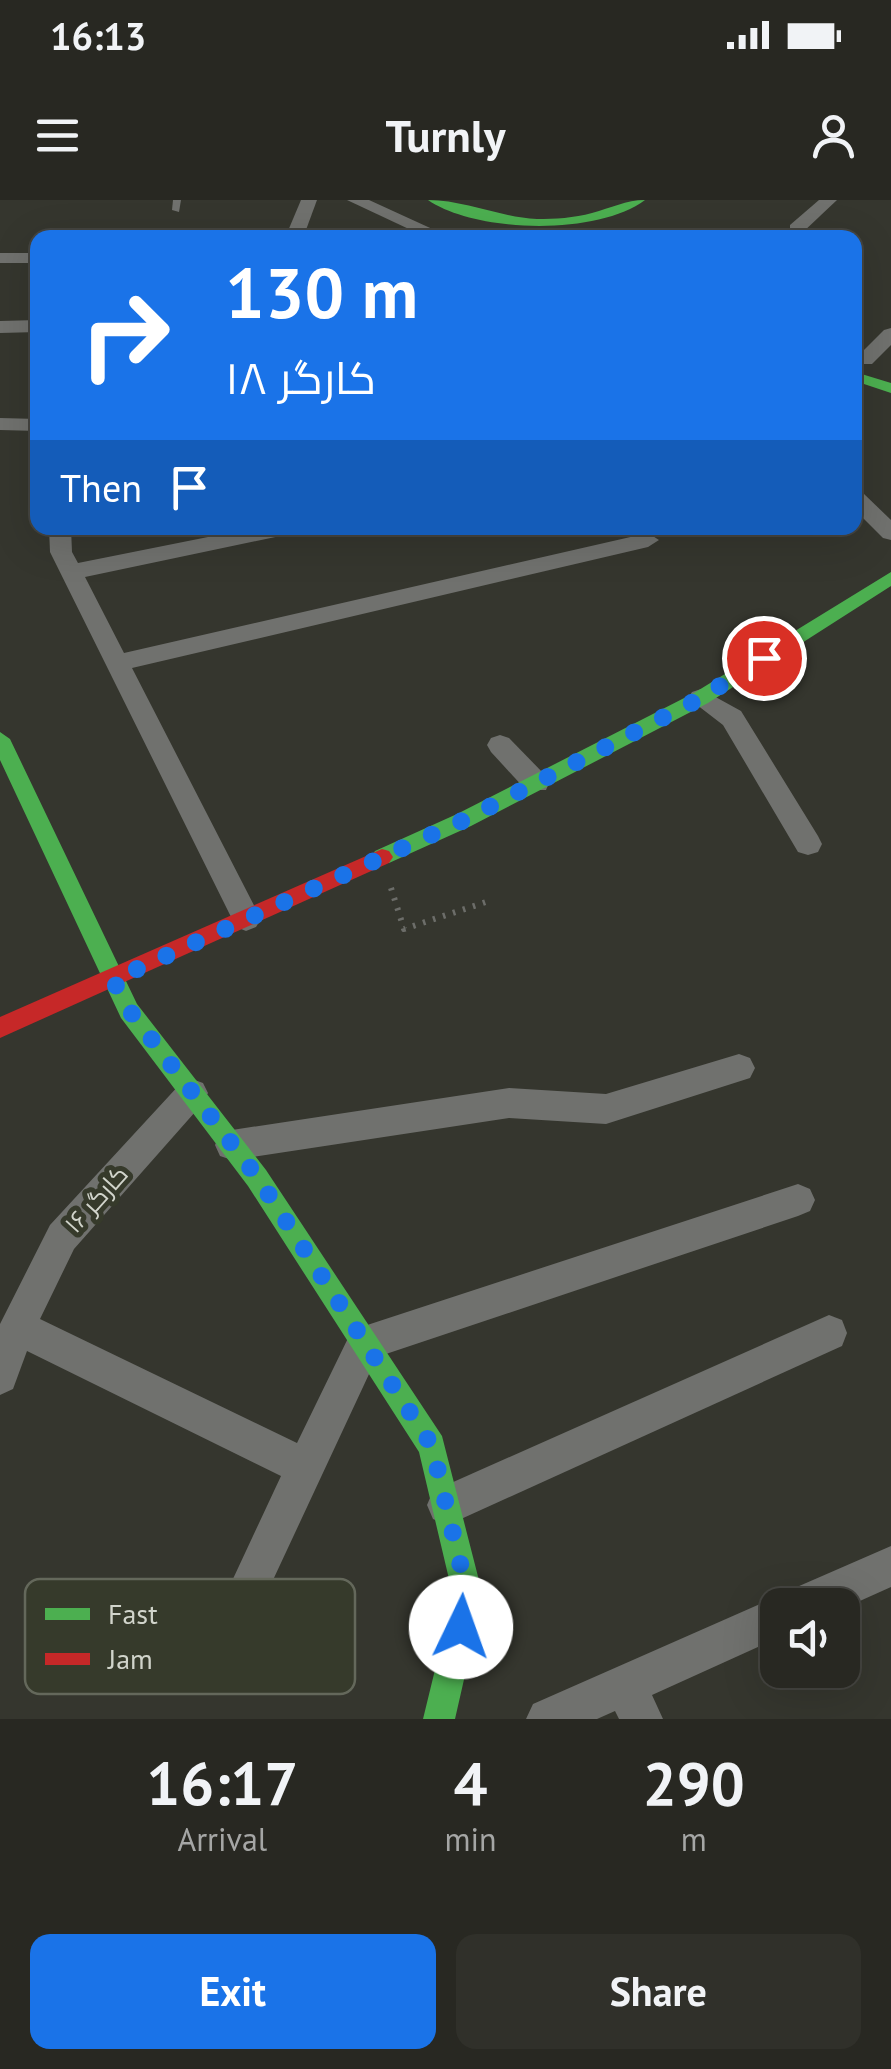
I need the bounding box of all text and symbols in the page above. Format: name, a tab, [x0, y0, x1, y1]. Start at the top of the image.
text: 16:13	[50, 11, 146, 60]
text: Turnly	[385, 106, 506, 164]
icon: menu	[30, 108, 85, 163]
icon: person	[806, 108, 861, 163]
text: 130 m	[225, 247, 418, 337]
icon: right	[60, 270, 190, 400]
text: کارگر ۱۸	[225, 348, 376, 406]
icon: arrive	[162, 460, 217, 515]
text: Then	[60, 463, 142, 512]
pin	[722, 616, 807, 701]
icon: arrive	[737, 631, 792, 686]
street label: کارگر ۱۶	[57, 1158, 135, 1240]
position arrow	[409, 1575, 513, 1679]
legend	[25, 1579, 355, 1694]
map controls	[760, 1588, 860, 1688]
button: sound	[760, 1588, 860, 1688]
text: Fast	[108, 1595, 158, 1632]
text: Jam	[107, 1640, 153, 1677]
text: 16:17	[146, 1744, 298, 1822]
text: 4	[454, 1744, 488, 1822]
text: 290	[643, 1744, 745, 1822]
text: Arrival	[177, 1818, 267, 1860]
text: min	[445, 1818, 497, 1860]
text: m	[681, 1818, 707, 1860]
button: Exit	[30, 1934, 436, 2049]
button: Share	[456, 1934, 861, 2049]

